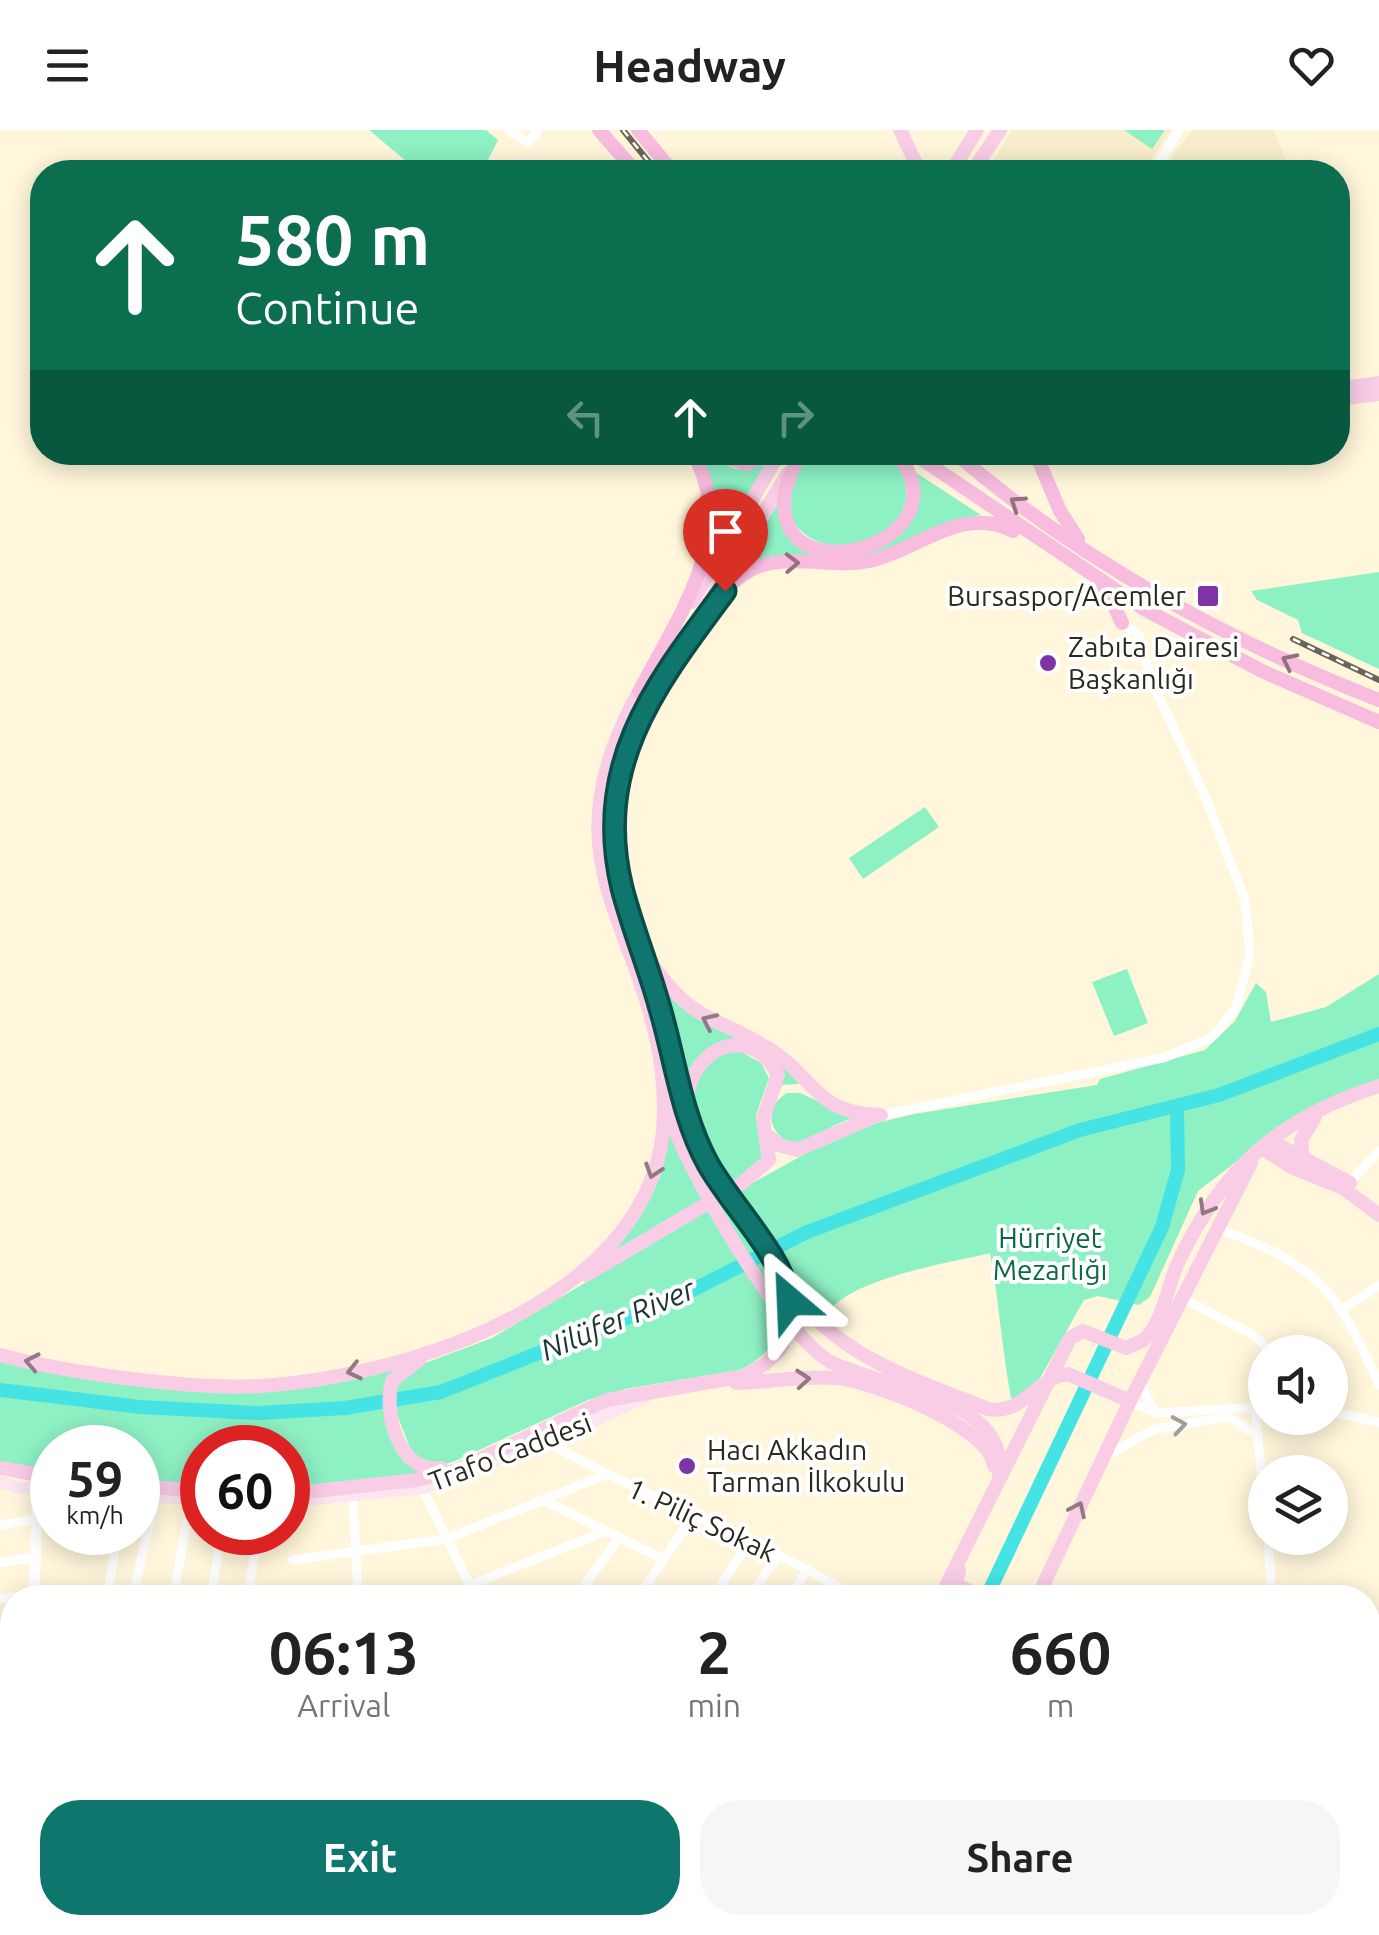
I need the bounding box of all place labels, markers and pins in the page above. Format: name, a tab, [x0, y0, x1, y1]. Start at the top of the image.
pin	[683, 489, 768, 592]
place label: Bursaspor/Acemler	[947, 580, 1186, 611]
marker: Bursaspor/Acemler	[1195, 583, 1221, 609]
place label: Zabıta Dairesi Başkanlığı	[1068, 631, 1239, 694]
marker: Zabıta Dairesi Başkanlığı	[1037, 652, 1059, 674]
place label: Hacı Akkadın Tarman İlkokulu	[707, 1434, 905, 1497]
marker: Hacı Akkadın Tarman İlkokulu	[676, 1455, 698, 1477]

